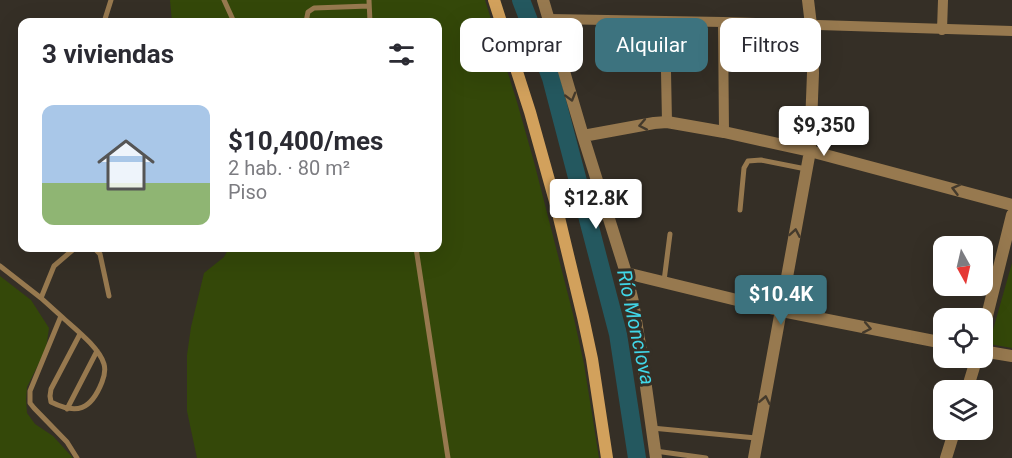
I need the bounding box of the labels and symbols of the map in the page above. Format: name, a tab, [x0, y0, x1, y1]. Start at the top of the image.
one-way arrow	[564, 91, 576, 101]
pin: $9,350	[775, 106, 873, 157]
one-way arrow	[638, 118, 648, 131]
pin: $12.8K	[547, 179, 645, 230]
one-way arrow	[951, 184, 962, 196]
one-way arrow	[789, 228, 801, 237]
north arrow	[933, 236, 993, 296]
water label: Río Monclova	[612, 267, 660, 387]
pin: $10.4K	[732, 275, 830, 326]
one-way arrow	[862, 321, 872, 334]
one-way arrow	[758, 396, 771, 406]

